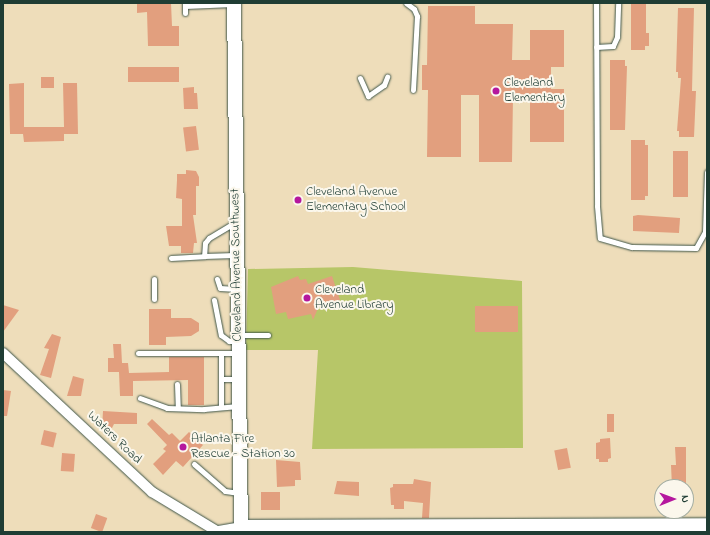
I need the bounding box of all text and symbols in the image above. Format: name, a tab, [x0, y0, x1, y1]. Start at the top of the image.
place label: Cleveland Elementary	[504, 76, 565, 107]
marker: Cleveland Elementary	[491, 86, 501, 96]
place label: Cleveland Avenue Elementary School	[306, 185, 406, 216]
street label: Cleveland Avenue Southwest	[228, 188, 246, 342]
marker: Cleveland Avenue Elementary School	[293, 195, 303, 205]
place label: Cleveland Avenue Library	[315, 283, 393, 314]
marker: Cleveland Avenue Library	[302, 293, 312, 303]
street label: Waters Road	[84, 408, 144, 468]
place label: Atlanta Fire Rescue - Station 30	[191, 432, 295, 463]
marker: Atlanta Fire Rescue - Station 30	[178, 442, 188, 452]
north arrow	[654, 479, 694, 519]
text: N	[677, 495, 693, 503]

